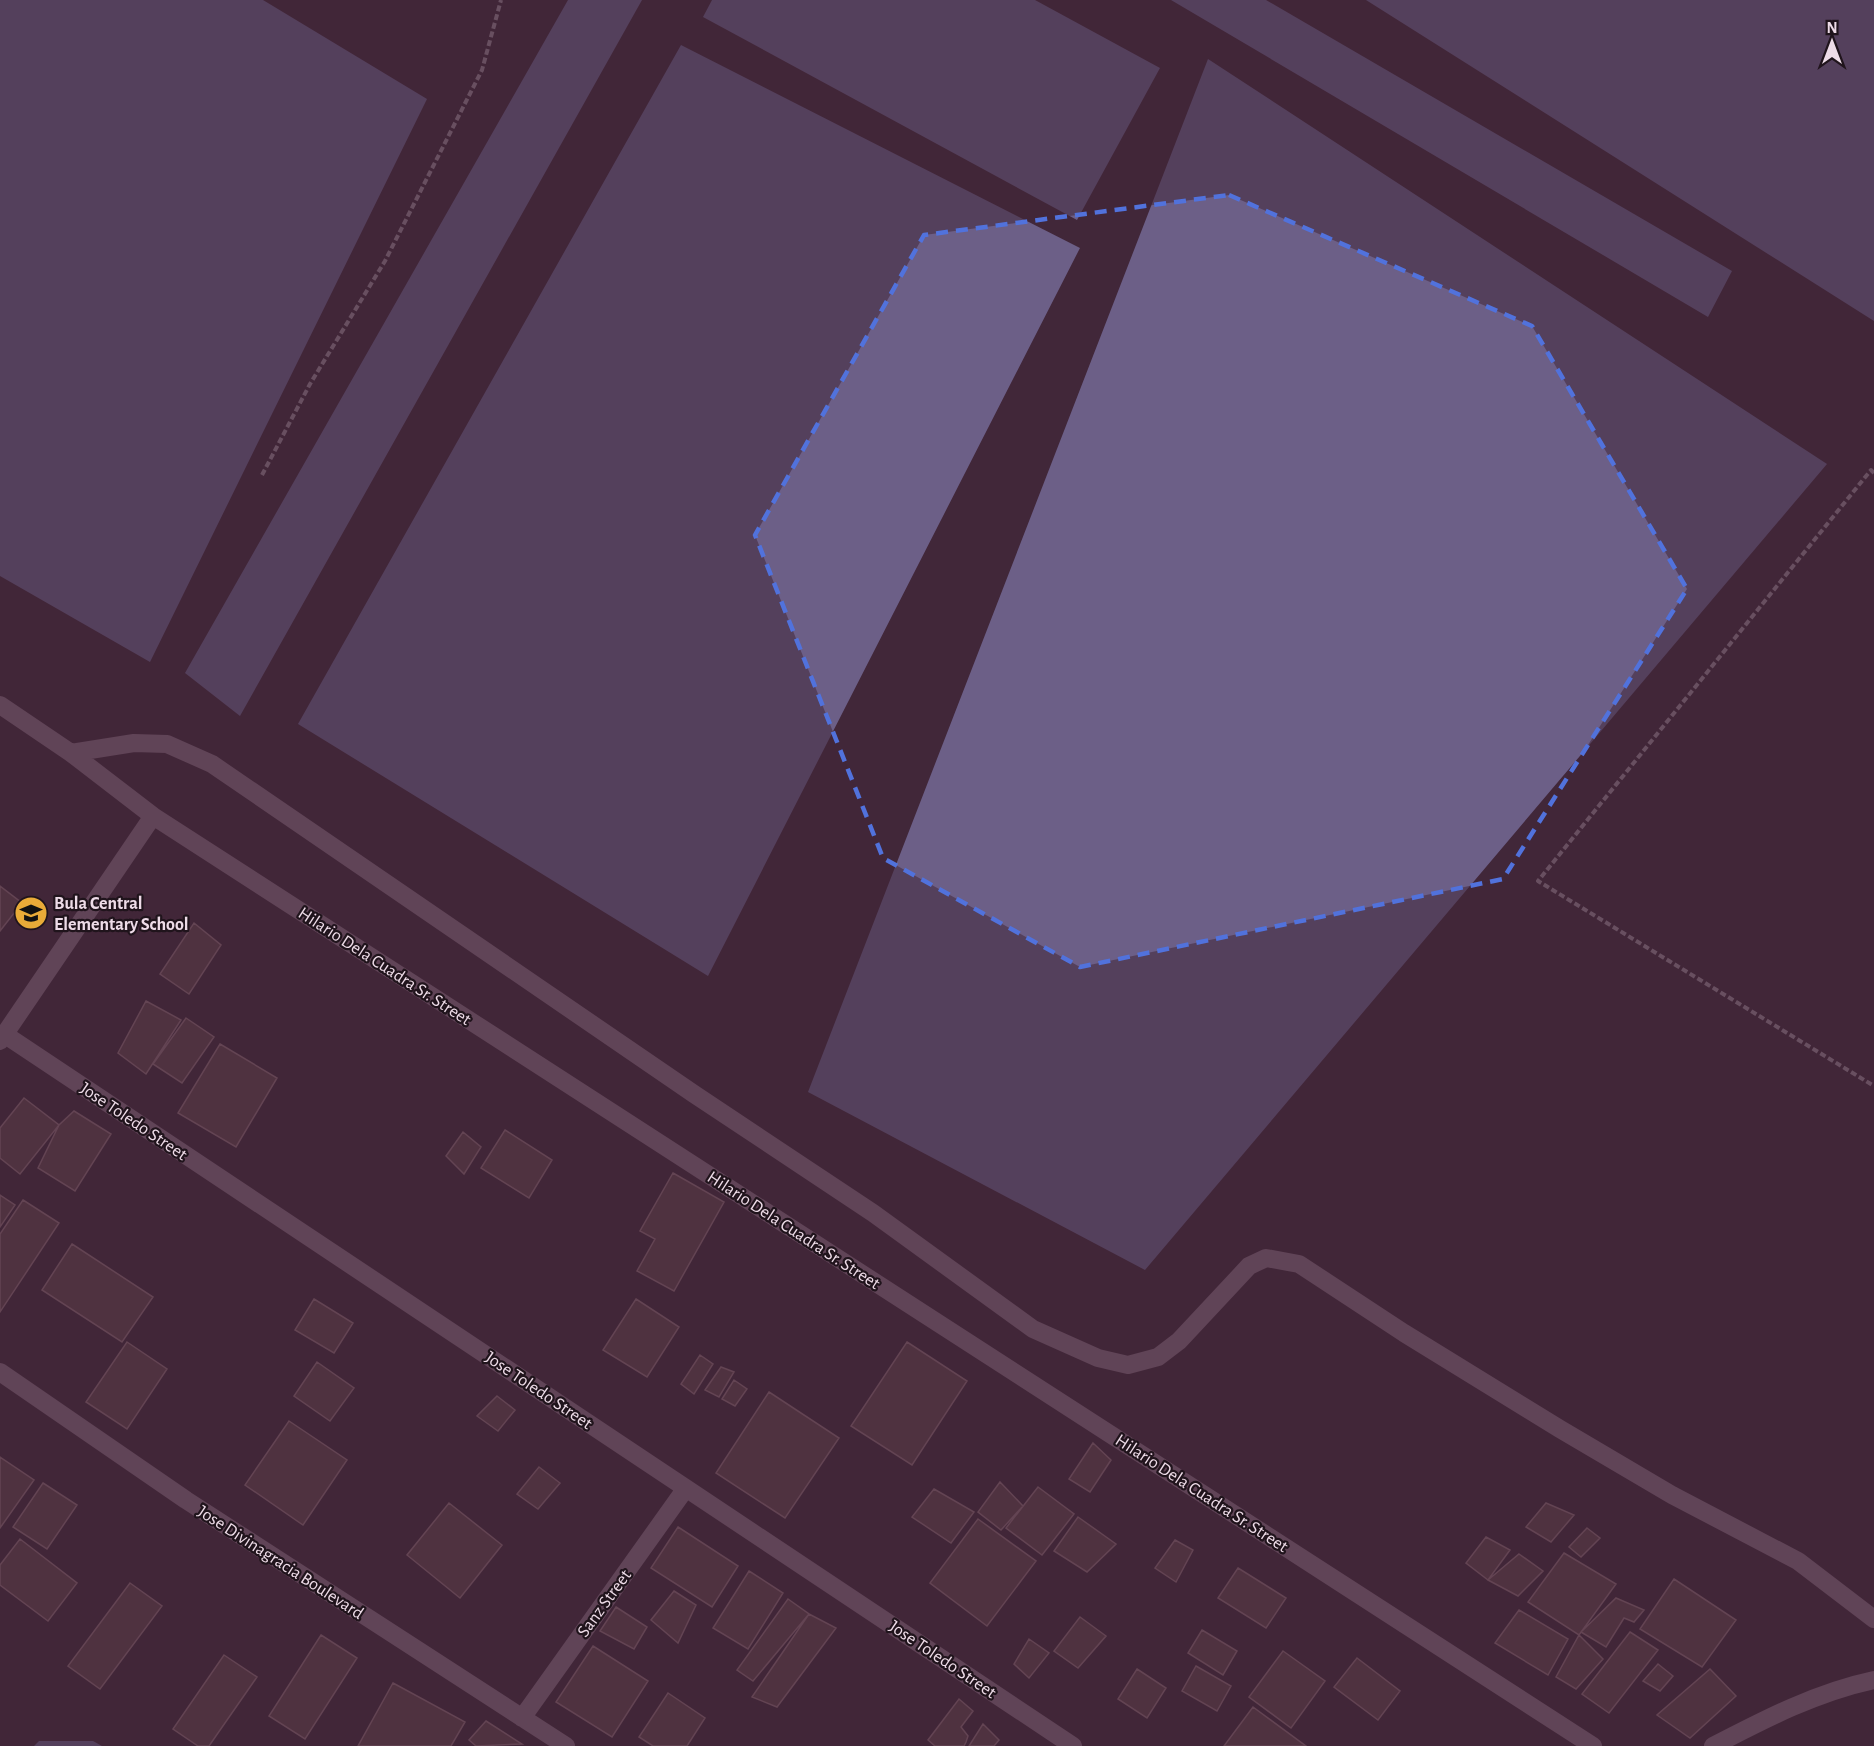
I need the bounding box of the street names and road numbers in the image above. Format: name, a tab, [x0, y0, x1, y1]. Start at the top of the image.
street label: Hilario Dela Cuadra Sr. Street	[295, 904, 474, 1029]
street label: Jose Toledo Street	[77, 1079, 190, 1164]
street label: Hilario Dela Cuadra Sr. Street	[704, 1168, 883, 1293]
street label: Jose Toledo Street	[482, 1348, 595, 1433]
street label: Hilario Dela Cuadra Sr. Street	[1112, 1431, 1291, 1556]
street label: Jose Divinagracia Boulevard	[194, 1503, 367, 1623]
street label: Sanz Street	[575, 1566, 635, 1641]
street label: Jose Toledo Street	[886, 1617, 999, 1702]

